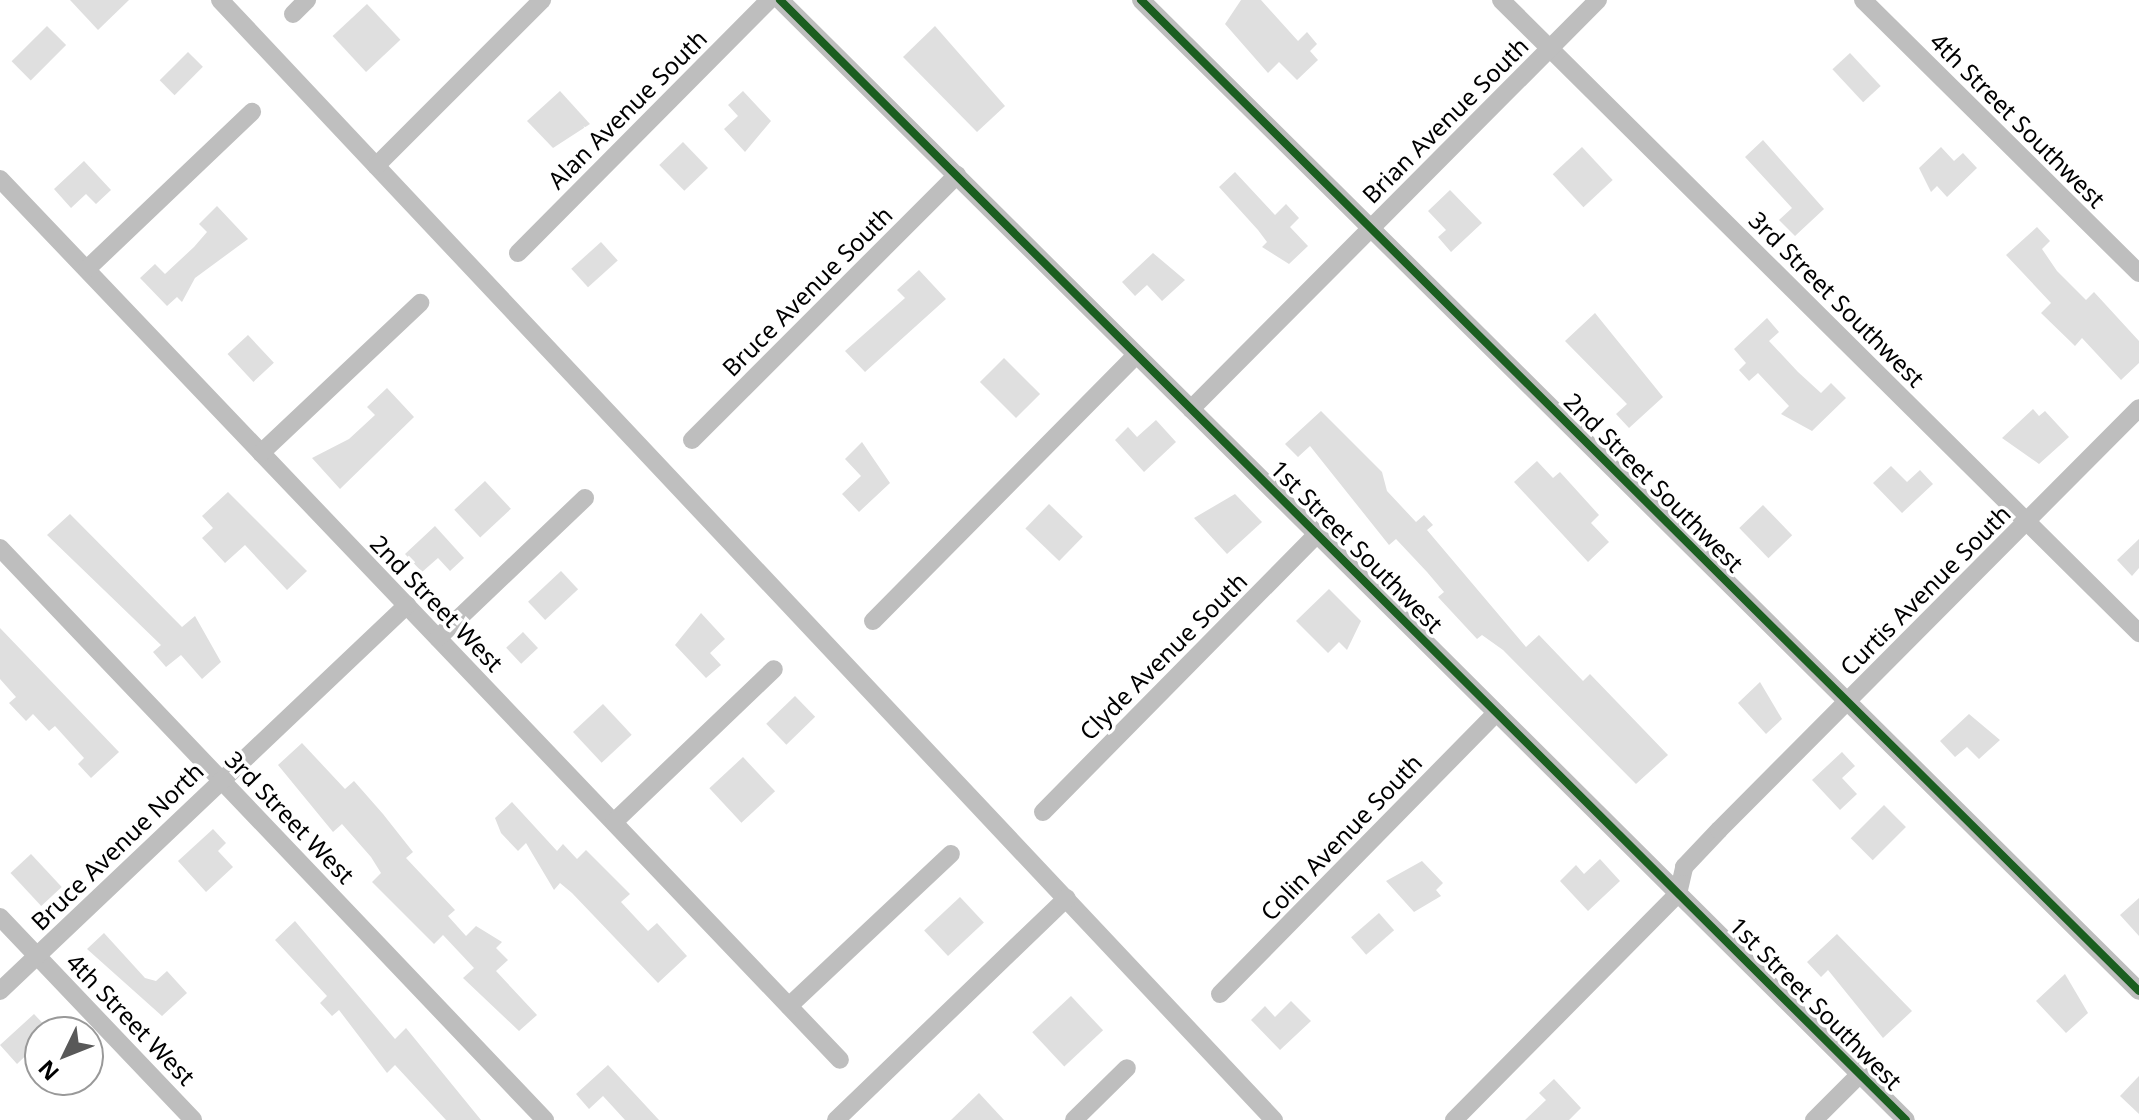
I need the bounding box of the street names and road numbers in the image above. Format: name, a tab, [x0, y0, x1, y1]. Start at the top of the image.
street label: Alan Avenue South	[542, 24, 712, 194]
street label: 4th Street Southwest	[1925, 27, 2111, 213]
street label: Brian Avenue South	[1356, 31, 1534, 209]
street label: Bruce Avenue South	[716, 200, 898, 382]
street label: 3rd Street Southwest	[1743, 205, 1931, 393]
street label: 2nd Street Southwest	[1558, 386, 1750, 578]
street label: 1st Street Southwest	[1265, 454, 1449, 638]
street label: Curtis Avenue South	[1834, 499, 2016, 681]
street label: 2nd Street West	[365, 529, 509, 677]
street label: Clyde Avenue South	[1073, 566, 1253, 746]
street label: 3rd Street West	[220, 745, 360, 889]
street label: Colin Avenue South	[1254, 748, 1428, 926]
street label: Bruce Avenue North	[25, 756, 209, 936]
street label: 1st Street Southwest	[1724, 911, 1908, 1095]
street label: 4th Street West	[61, 947, 201, 1091]

